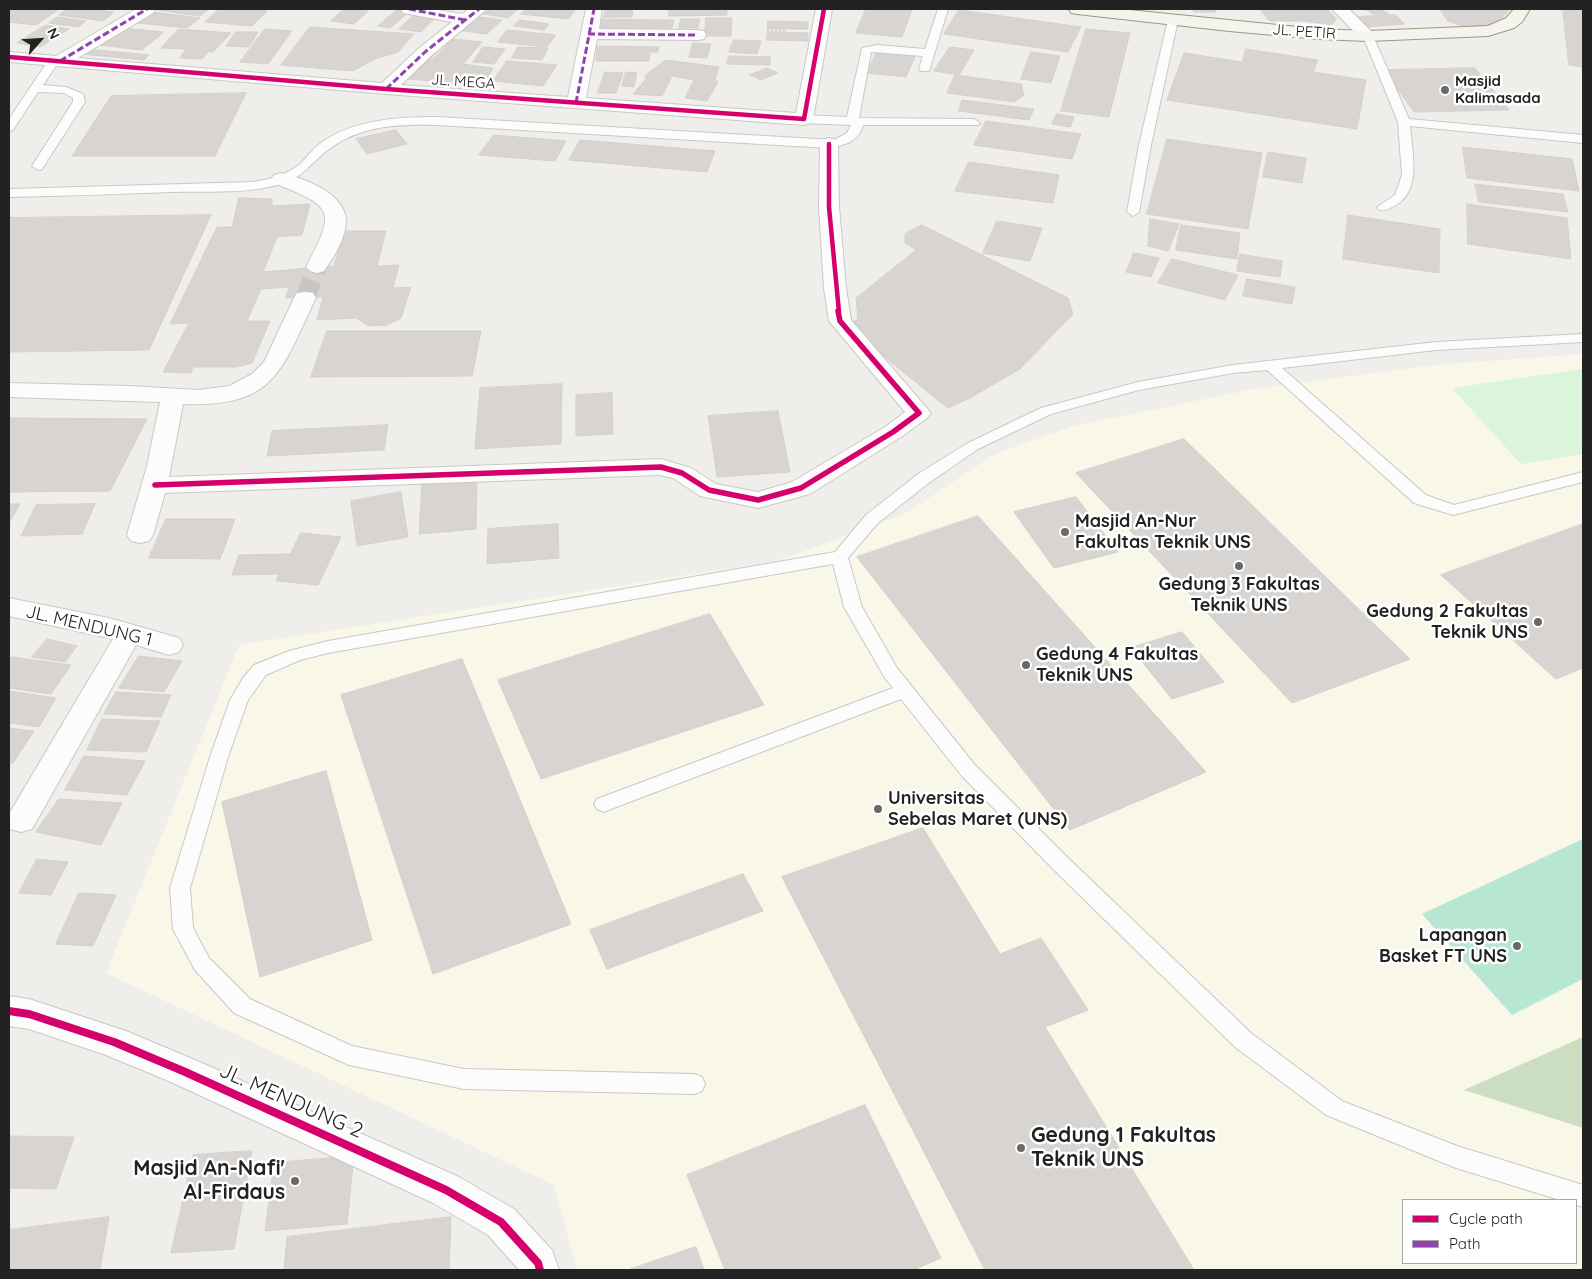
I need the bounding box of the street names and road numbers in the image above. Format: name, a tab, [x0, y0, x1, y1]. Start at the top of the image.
street label: JL. PETIR	[1272, 21, 1336, 43]
street label: JL. MEGA	[430, 71, 496, 93]
street label: JL. MENDUNG 1	[24, 601, 154, 651]
street label: JL. MENDUNG 2	[215, 1058, 367, 1144]

